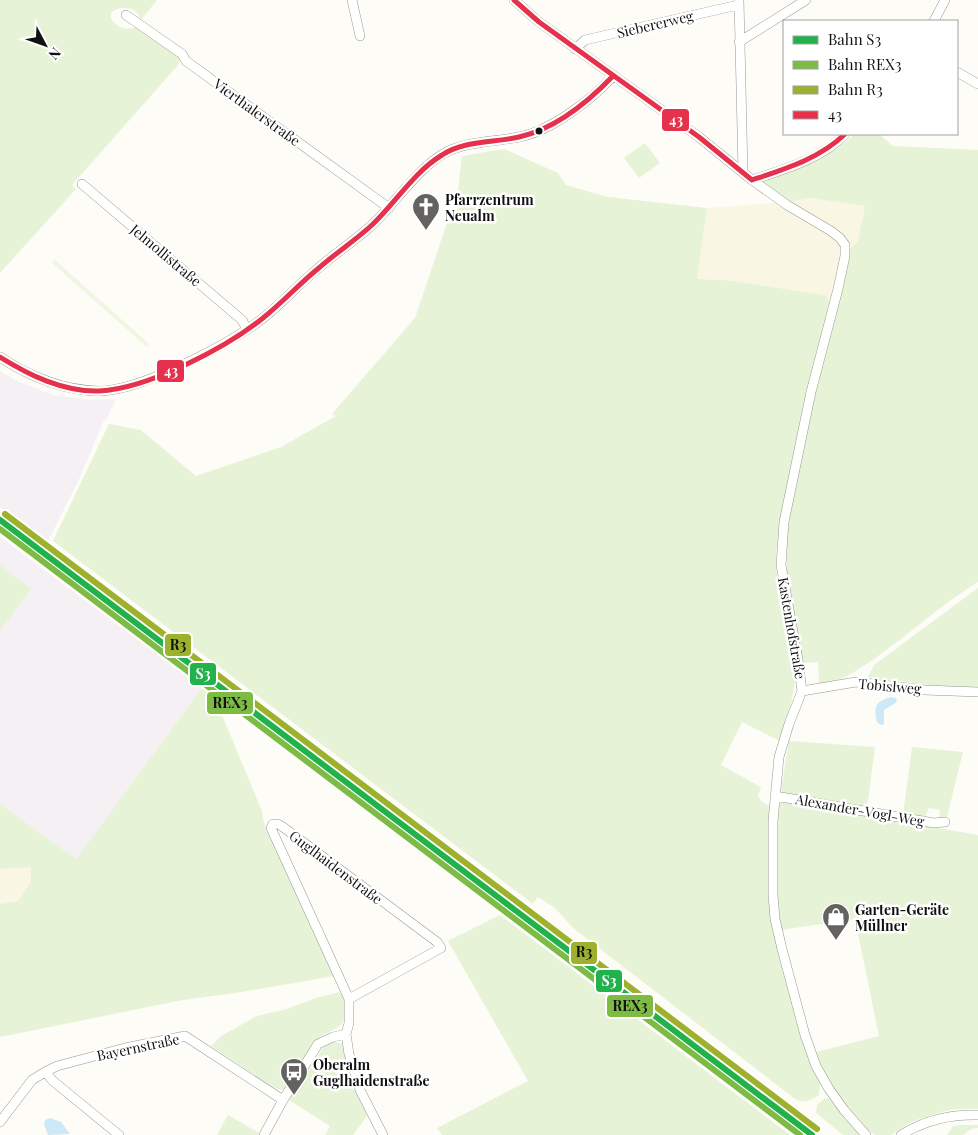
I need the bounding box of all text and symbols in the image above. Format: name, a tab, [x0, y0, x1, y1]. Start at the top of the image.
street label: Siebererweg	[615, 6, 696, 42]
north arrow	[20, 20, 70, 70]
legend	[783, 20, 958, 135]
text: Bahn S3	[828, 29, 881, 49]
text: N	[45, 44, 66, 64]
text: Bahn REX3	[828, 54, 902, 74]
street label: Vierthalerstraße	[209, 73, 304, 150]
text: Bahn R3	[828, 79, 883, 99]
text: 43	[828, 104, 842, 124]
line badge: 43	[661, 108, 690, 132]
text: 43	[669, 110, 683, 129]
unlabelled marker	[534, 126, 544, 136]
place label: Pfarrzentrum Neualm	[445, 190, 534, 225]
church icon: Pfarrzentrum Neualm	[411, 192, 441, 231]
street label: Jelmollistraße	[126, 219, 205, 290]
line badge: 43	[156, 359, 185, 383]
text: 43	[164, 361, 178, 380]
street label: Kastenhofstraße	[774, 576, 810, 680]
line badge: R3	[164, 633, 192, 657]
text: R3	[170, 635, 186, 654]
line badge: S3	[189, 662, 217, 686]
text: S3	[195, 664, 211, 683]
street label: Tobislweg	[858, 674, 923, 698]
line badge: REX3	[206, 691, 254, 715]
text: REX3	[212, 693, 248, 712]
street label: Alexander-Vogl-Weg	[793, 789, 926, 831]
street label: Guglhaidenstraße	[286, 826, 386, 908]
place label: Garten-Geräte Müllner	[855, 900, 949, 935]
shop icon: Garten-Geräte Müllner	[821, 902, 851, 941]
line badge: R3	[570, 941, 598, 965]
text: R3	[576, 942, 592, 961]
line badge: S3	[595, 969, 623, 993]
text: S3	[601, 971, 617, 990]
line badge: REX3	[606, 994, 654, 1018]
text: REX3	[612, 996, 648, 1015]
street label: Bayernstraße	[95, 1029, 181, 1065]
place label: Oberalm Guglhaidenstraße	[313, 1055, 430, 1090]
bus stop icon: Oberalm Guglhaidenstraße	[279, 1057, 309, 1096]

